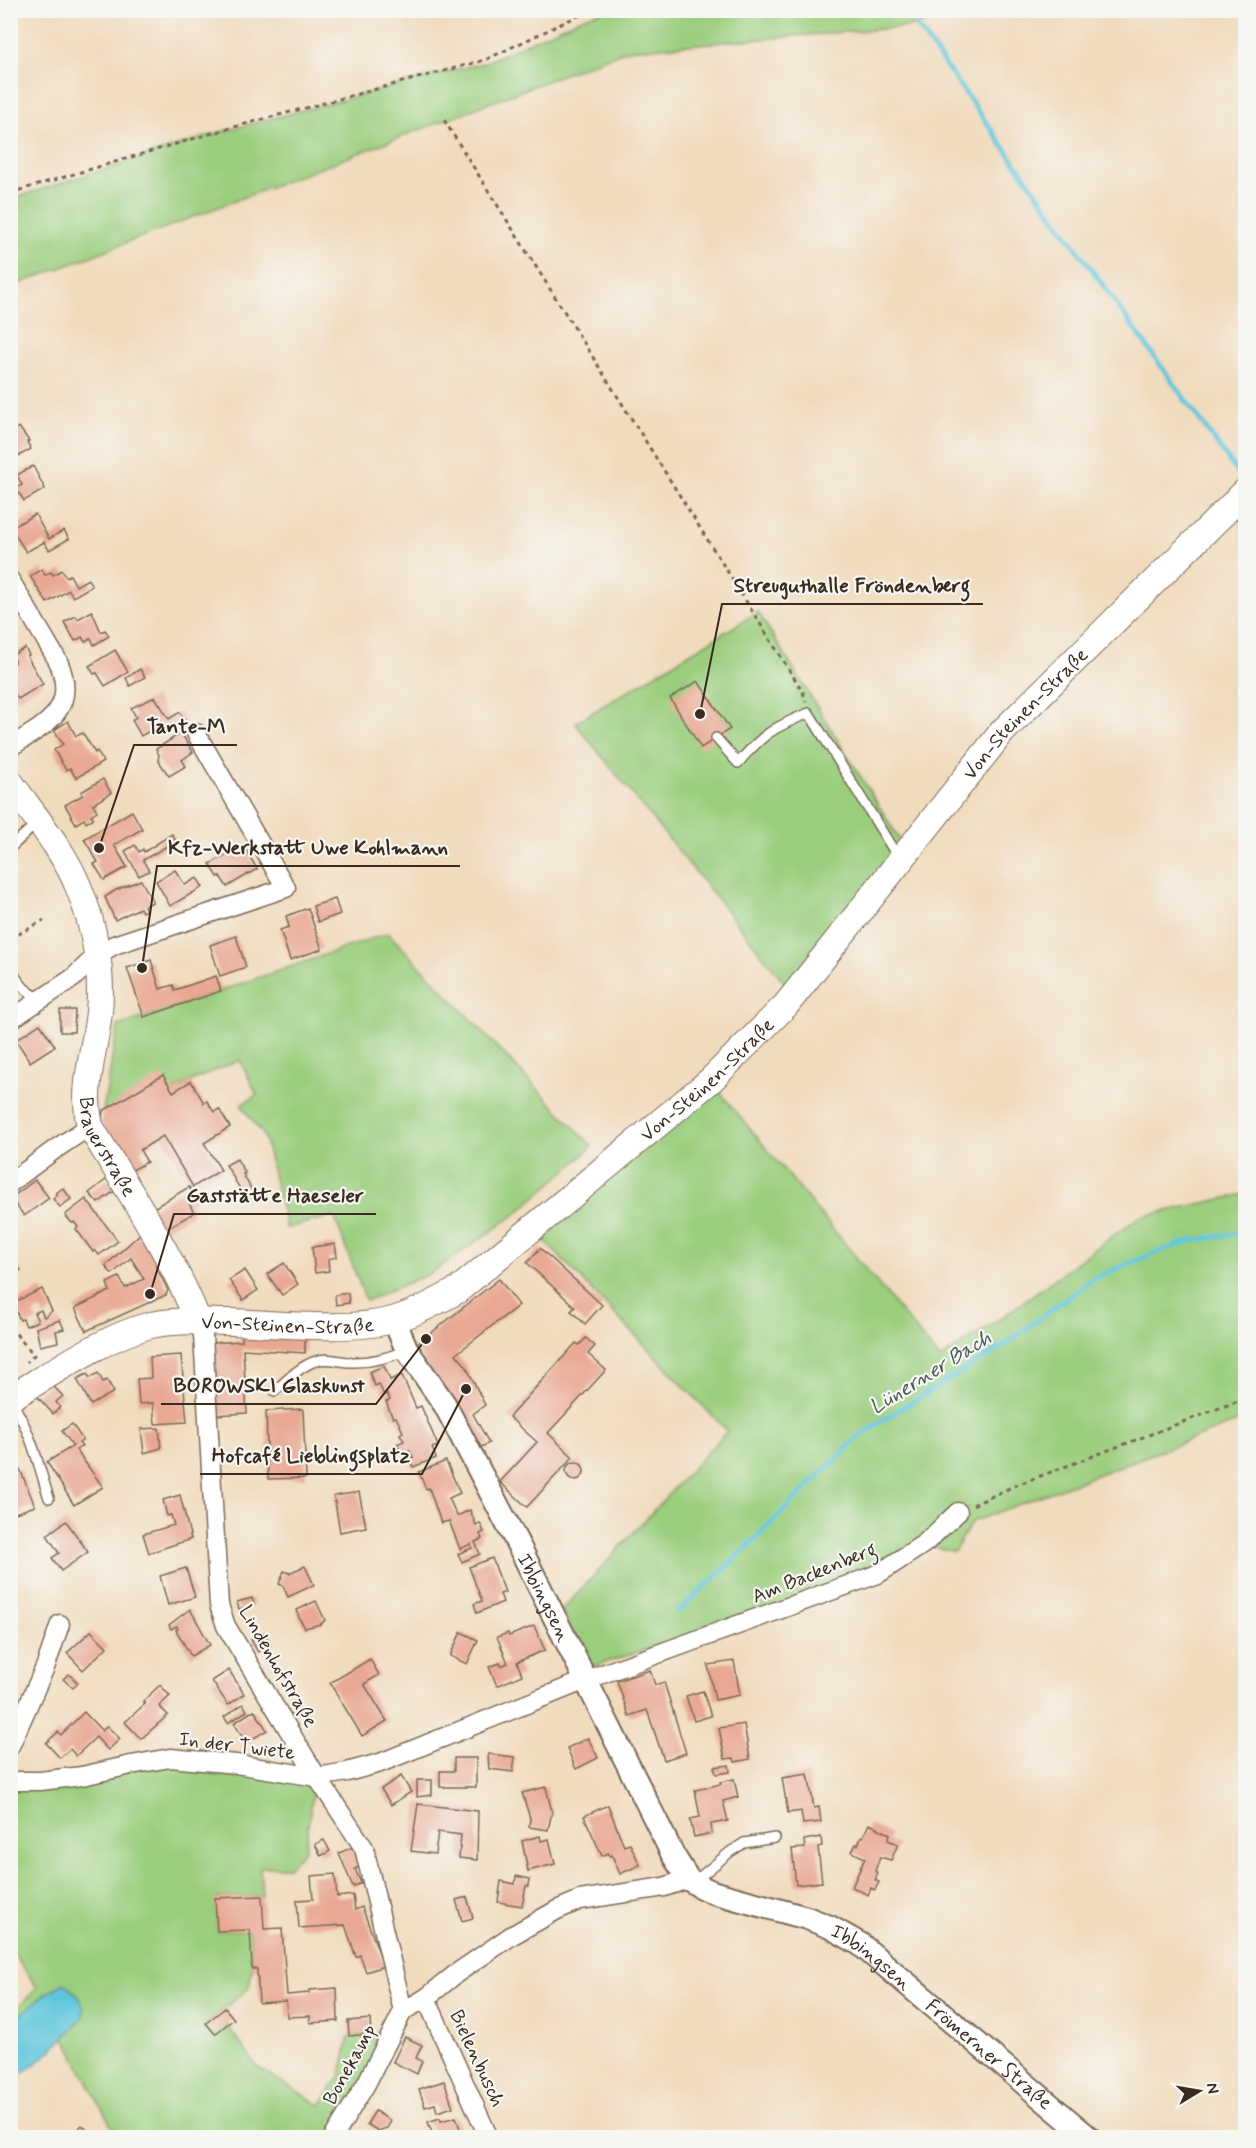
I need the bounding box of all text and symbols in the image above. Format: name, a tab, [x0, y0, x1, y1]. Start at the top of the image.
callout: Streuguthalle Fröndenberg	[722, 565, 983, 604]
text: Streuguthalle Fröndenberg	[734, 572, 971, 602]
street label: Von-Steinen-Straße	[957, 642, 1095, 786]
callout: Tante-M	[134, 706, 237, 745]
text: Tante-M	[147, 713, 225, 741]
callout: Kfz-Werkstatt Uwe Kohlmann	[157, 827, 460, 866]
text: Kfz-Werkstatt Uwe Kohlmann	[168, 834, 448, 862]
street label: Von-Steinen-Straße	[635, 1012, 781, 1148]
street label: Brauerstraße	[72, 1096, 142, 1202]
callout: Gaststätte Haeseler	[174, 1175, 376, 1214]
text: Gaststätte Haeseler	[186, 1182, 364, 1210]
street label: Von-Steinen-Straße	[201, 1309, 376, 1341]
water label: Lünerner Bach	[864, 1324, 997, 1421]
callout: BOROWSKI Glaskunst	[161, 1365, 376, 1404]
text: BOROWSKI Glaskunst	[173, 1372, 365, 1400]
callout: Hofcafé Lieblingsplatz	[200, 1435, 422, 1474]
text: Hofcafé Lieblingsplatz	[212, 1442, 411, 1472]
street label: Am Backenberg	[748, 1536, 882, 1613]
street label: Ibbingsen	[510, 1549, 577, 1647]
street label: Lindenhofstraße	[232, 1601, 324, 1733]
street label: In der Twiete	[177, 1726, 296, 1767]
street label: Ibbingsen	[826, 1918, 917, 1997]
street label: Frömerner Straße	[919, 1993, 1058, 2117]
street label: Bielenbusch	[442, 2006, 511, 2111]
street label: Bonekamp	[317, 2020, 383, 2110]
north arrow	[1169, 2061, 1229, 2121]
text: N	[1201, 2081, 1224, 2096]

